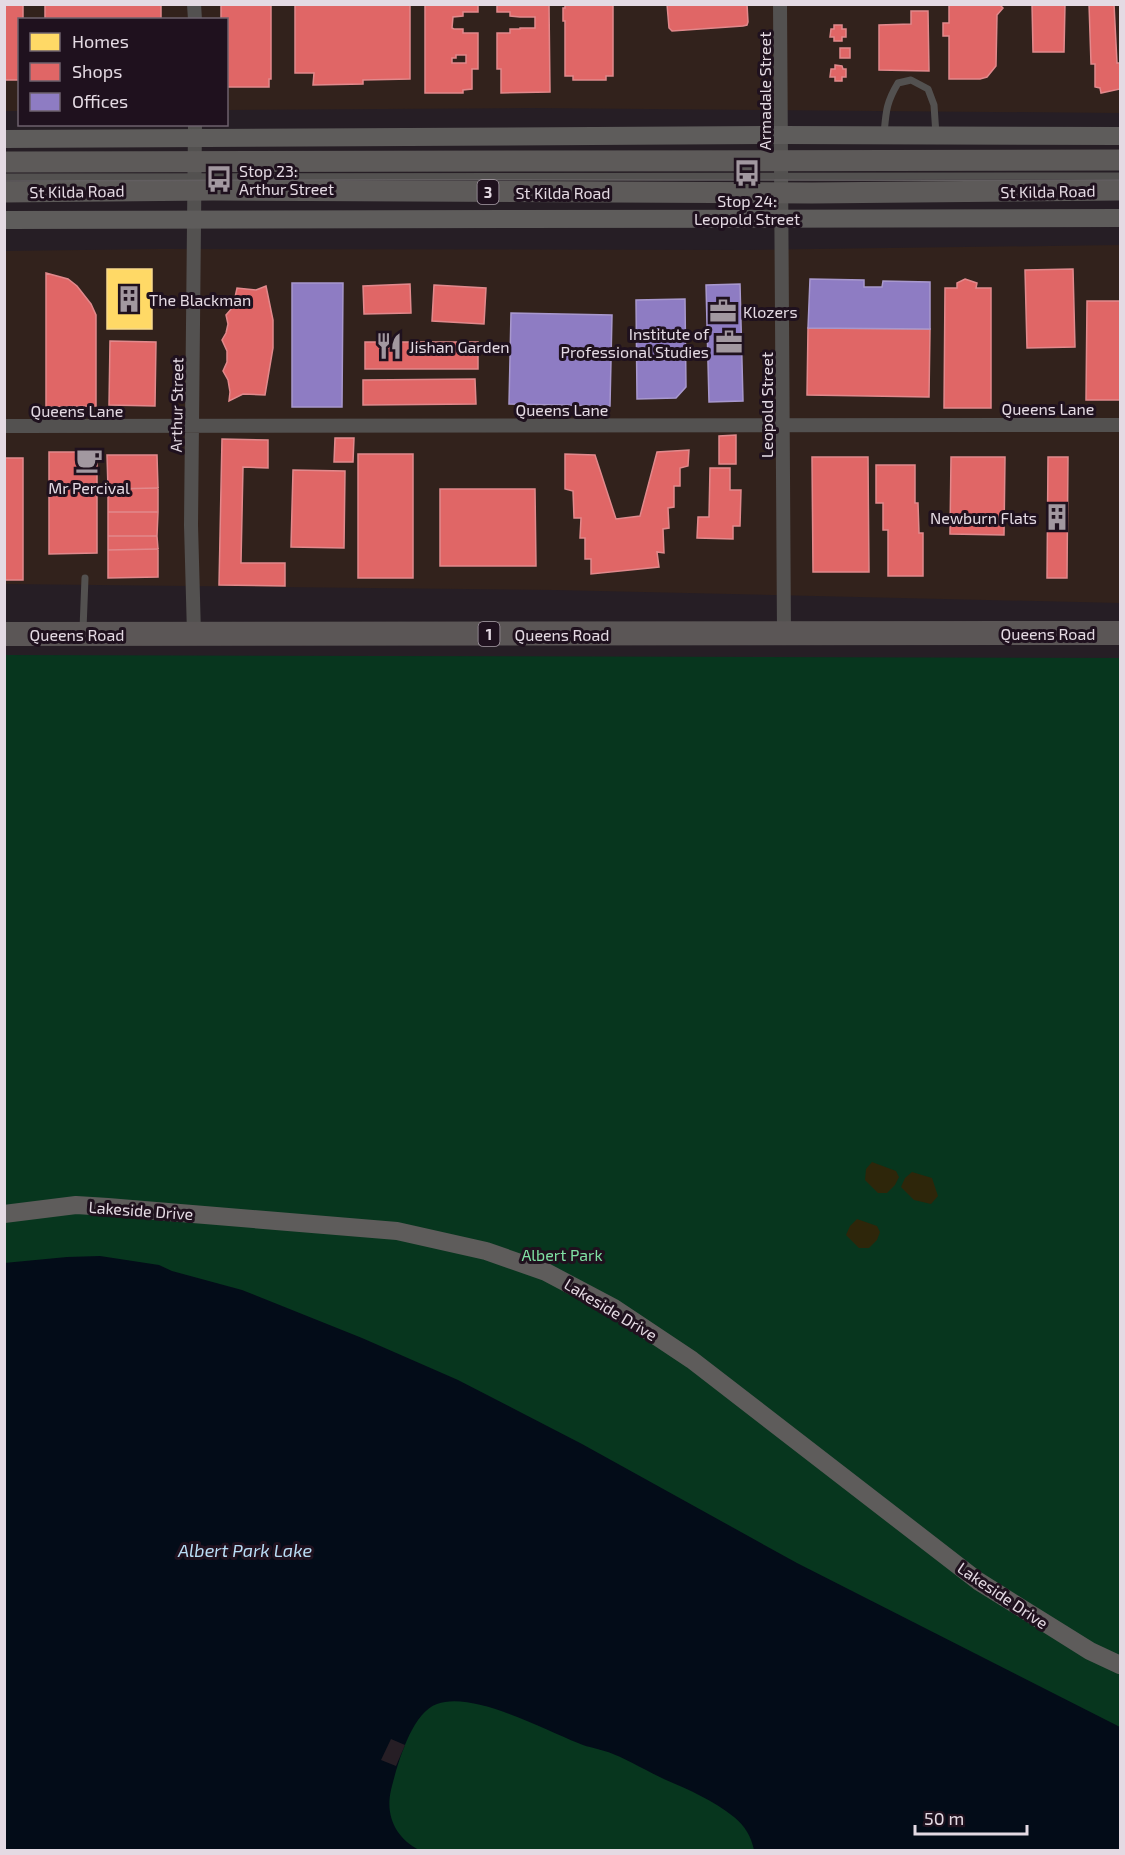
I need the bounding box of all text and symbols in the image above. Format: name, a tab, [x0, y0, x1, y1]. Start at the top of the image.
legend	[18, 18, 228, 126]
text: Homes	[72, 30, 129, 52]
street label: Armadale Street	[755, 32, 774, 150]
text: Shops	[72, 60, 122, 82]
text: Offices	[72, 90, 128, 112]
bus stop icon: Stop 24: Leopold Street	[732, 158, 762, 188]
place label: Stop 23: Arthur Street	[239, 161, 334, 198]
bus stop icon: Stop 23: Arthur Street	[204, 164, 234, 194]
road number: 3	[478, 180, 498, 204]
street label: St Kilda Road	[29, 181, 125, 201]
street label: St Kilda Road	[1000, 181, 1096, 201]
street label: St Kilda Road	[515, 183, 611, 202]
place label: Stop 24: Leopold Street	[694, 191, 800, 228]
building icon: The Blackman	[114, 284, 144, 314]
place label: The Blackman	[149, 290, 251, 309]
office icon: Klozers	[708, 296, 738, 326]
place label: Klozers	[743, 302, 798, 321]
place label: Institute of Professional Studies	[560, 324, 710, 361]
office icon: Institute of Professional Studies	[714, 327, 744, 357]
restaurant icon: Jishan Garden	[374, 331, 404, 361]
place label: Jishan Garden	[409, 337, 510, 356]
street label: Leopold Street	[757, 352, 776, 458]
street label: Arthur Street	[166, 357, 186, 453]
street label: Queens Lane	[1002, 399, 1094, 419]
street label: Queens Lane	[516, 400, 608, 420]
street label: Queens Lane	[31, 401, 123, 421]
cafe icon: Mr Percival	[74, 445, 104, 475]
place label: Mr Percival	[48, 478, 130, 497]
building icon: Newburn Flats	[1042, 502, 1072, 532]
place label: Newburn Flats	[930, 508, 1037, 527]
road number: 1	[478, 622, 500, 646]
street label: Queens Road	[1001, 624, 1095, 644]
street label: Queens Road	[30, 625, 124, 645]
street label: Queens Road	[515, 625, 609, 645]
street label: Lakeside Drive	[88, 1197, 194, 1223]
park label: Albert Park	[521, 1245, 603, 1264]
street label: Lakeside Drive	[561, 1274, 661, 1344]
water label: Albert Park Lake	[177, 1539, 312, 1561]
street label: Lakeside Drive	[954, 1558, 1052, 1632]
scale bar	[915, 1798, 1028, 1836]
text: 50 m	[924, 1807, 964, 1829]

